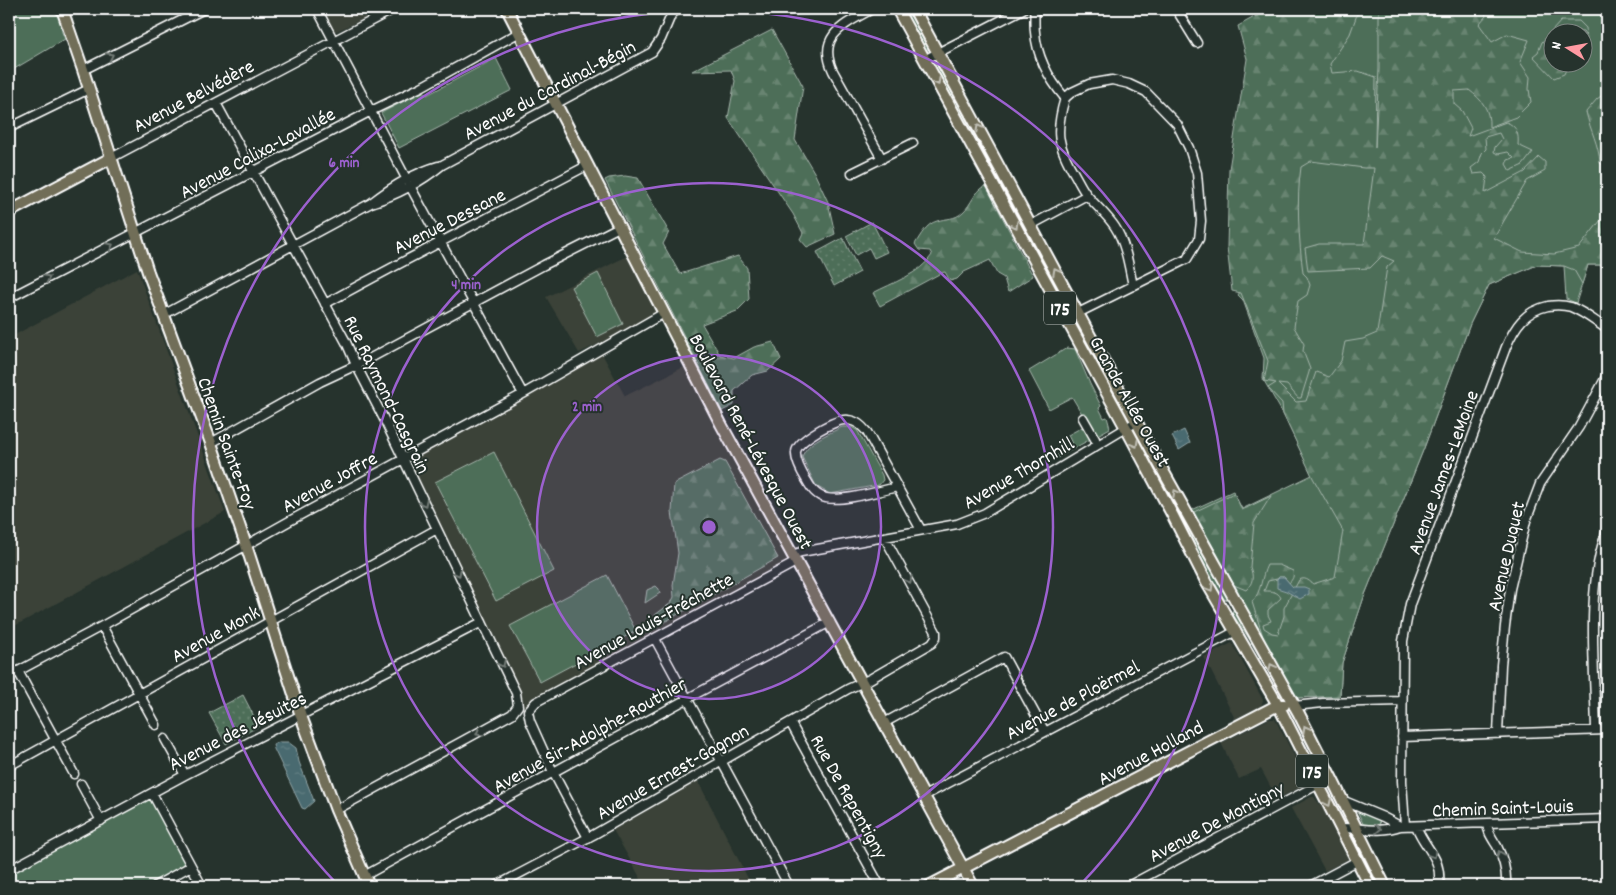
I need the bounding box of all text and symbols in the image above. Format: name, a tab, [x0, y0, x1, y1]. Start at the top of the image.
north arrow	[1544, 22, 1594, 72]
street label: Avenue du Cardinal-Bégin	[459, 34, 642, 149]
text: N	[1547, 41, 1568, 51]
one-way arrow	[105, 52, 114, 62]
street label: Avenue Belvédère	[129, 54, 260, 141]
one-way arrow	[931, 77, 941, 86]
street label: Avenue Calixa-Lavallée	[176, 102, 341, 208]
one-way arrow	[975, 124, 985, 133]
text: 6 min	[329, 153, 359, 175]
street label: Avenue Dessane	[389, 182, 512, 263]
one-way arrow	[1009, 220, 1019, 229]
one-way arrow	[105, 242, 114, 252]
one-way arrow	[1052, 267, 1062, 276]
one-way arrow	[42, 274, 51, 284]
text: 4 min	[451, 275, 481, 297]
road number: 175	[1044, 292, 1076, 324]
street label: Rue Raymond-Casgrain	[335, 311, 436, 479]
street label: Boulevard René-Lévesque Ouest	[680, 329, 818, 555]
street label: Grande Allée Ouest	[1081, 332, 1176, 473]
street label: Chemin Sainte-Foy	[188, 374, 262, 515]
street label: Avenue James-LeMoine	[1402, 387, 1488, 559]
text: 2 min	[572, 397, 602, 419]
street label: Avenue Thornhill	[959, 431, 1081, 518]
one-way arrow	[1128, 439, 1138, 448]
street label: Avenue Joffre	[278, 446, 383, 521]
one-way arrow	[1172, 489, 1182, 498]
one-way arrow	[418, 498, 428, 507]
street label: Avenue Duquet	[1482, 499, 1534, 614]
centre of rings	[700, 518, 718, 536]
street label: Avenue Louis-Fréchette	[570, 567, 739, 678]
one-way arrow	[452, 568, 462, 577]
one-way arrow	[902, 575, 912, 584]
one-way arrow	[1204, 582, 1214, 591]
street label: Avenue Monk	[167, 600, 266, 671]
street label: Avenue de Ploërmel	[1001, 654, 1146, 749]
one-way arrow	[495, 658, 505, 667]
one-way arrow	[1268, 664, 1278, 673]
street label: Avenue Sir-Adolphe-Routhier	[488, 671, 693, 802]
street label: Avenue des Jésuites	[164, 686, 312, 780]
street label: Avenue Holland	[1094, 715, 1209, 794]
street label: Avenue Ernest-Gagnon	[592, 718, 755, 829]
one-way arrow	[1302, 725, 1312, 734]
one-way arrow	[475, 727, 484, 737]
street label: Rue De Repentigny	[802, 730, 894, 866]
road number: 175	[1296, 754, 1328, 788]
street label: Avenue De Montigny	[1145, 776, 1291, 871]
street label: Chemin Saint-Louis	[1432, 794, 1575, 826]
one-way arrow	[1322, 798, 1333, 807]
one-way arrow	[1374, 824, 1382, 835]
one-way arrow	[1426, 849, 1436, 858]
one-way arrow	[1495, 850, 1506, 859]

